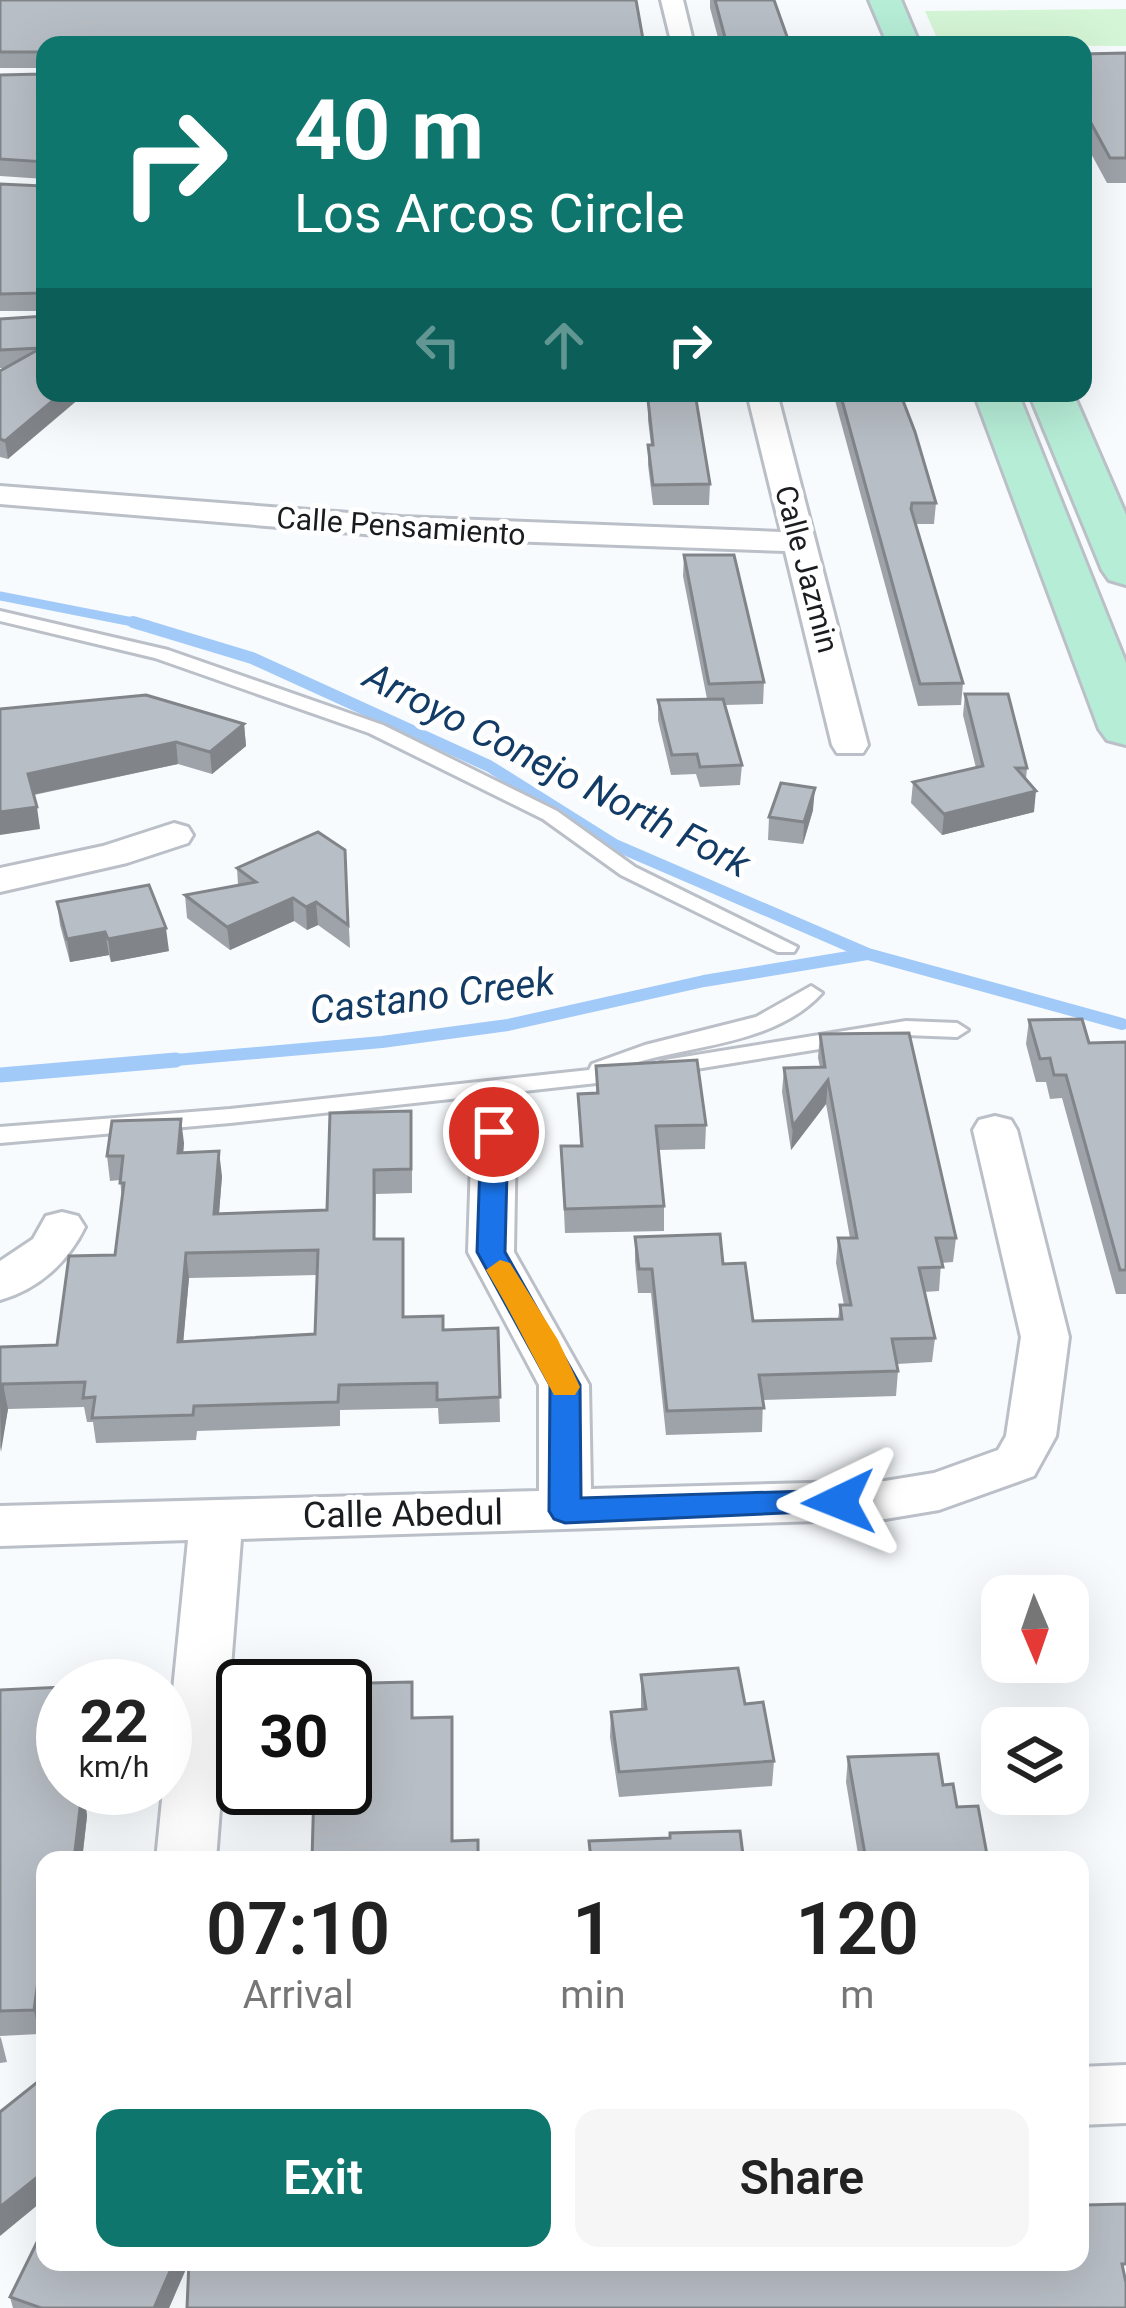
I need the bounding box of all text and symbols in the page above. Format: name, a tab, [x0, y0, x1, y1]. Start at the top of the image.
text: 40 m	[294, 81, 484, 180]
icon: right	[96, 84, 252, 240]
text: Los Arcos Circle	[294, 182, 685, 245]
icon: left	[405, 312, 471, 378]
icon: ahead	[531, 312, 597, 378]
icon: right	[657, 312, 723, 378]
street label: Calle Jazmin	[768, 482, 846, 656]
street label: Calle Pensamiento	[275, 500, 527, 552]
water label: Arroyo Conejo North Fork	[355, 652, 759, 888]
water label: Castano Creek	[307, 958, 559, 1034]
pin	[443, 1081, 545, 1183]
icon: arrive	[461, 1099, 527, 1165]
position arrow	[776, 1439, 902, 1565]
street label: Calle Abedul	[303, 1491, 503, 1537]
north arrow	[981, 1575, 1089, 1683]
map controls	[981, 1575, 1089, 1815]
speed limit sign: 30	[216, 1659, 372, 1815]
text: 22	[80, 1686, 148, 1757]
button: layers	[981, 1707, 1089, 1815]
text: km/h	[79, 1749, 149, 1784]
text: 07:10	[206, 1887, 390, 1972]
text: 1	[572, 1887, 613, 1972]
text: 120	[796, 1887, 919, 1972]
text: Arrival	[243, 1972, 353, 2018]
text: min	[560, 1972, 625, 2018]
text: m	[840, 1972, 874, 2018]
button: Exit	[96, 2109, 551, 2247]
button: Share	[575, 2109, 1029, 2247]

